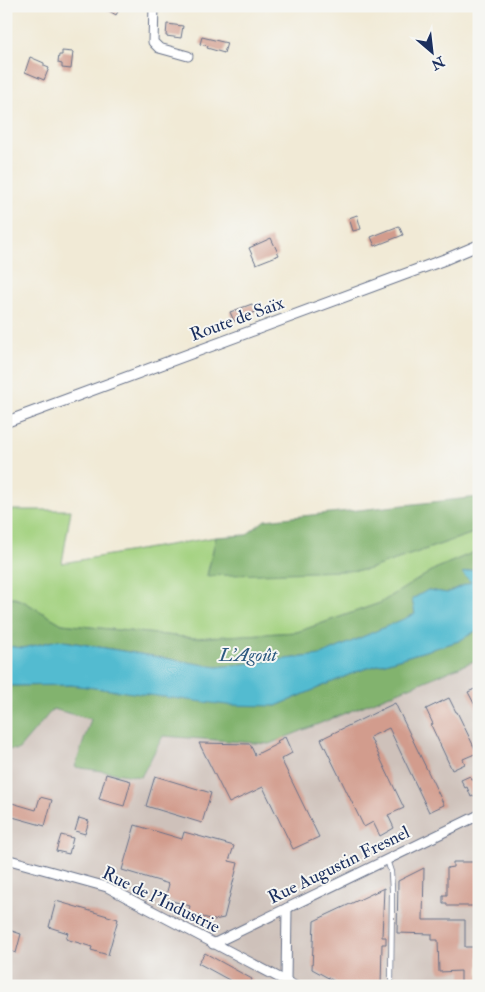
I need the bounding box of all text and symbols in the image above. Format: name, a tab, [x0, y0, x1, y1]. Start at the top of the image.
north arrow	[408, 28, 458, 78]
text: N	[428, 52, 448, 74]
street label: Route de Saïx	[187, 291, 287, 347]
water label: L'Agoût	[218, 643, 278, 667]
street label: Rue Augustin Fresnel	[264, 821, 414, 909]
street label: Rue de l'Industrie	[98, 862, 224, 939]

